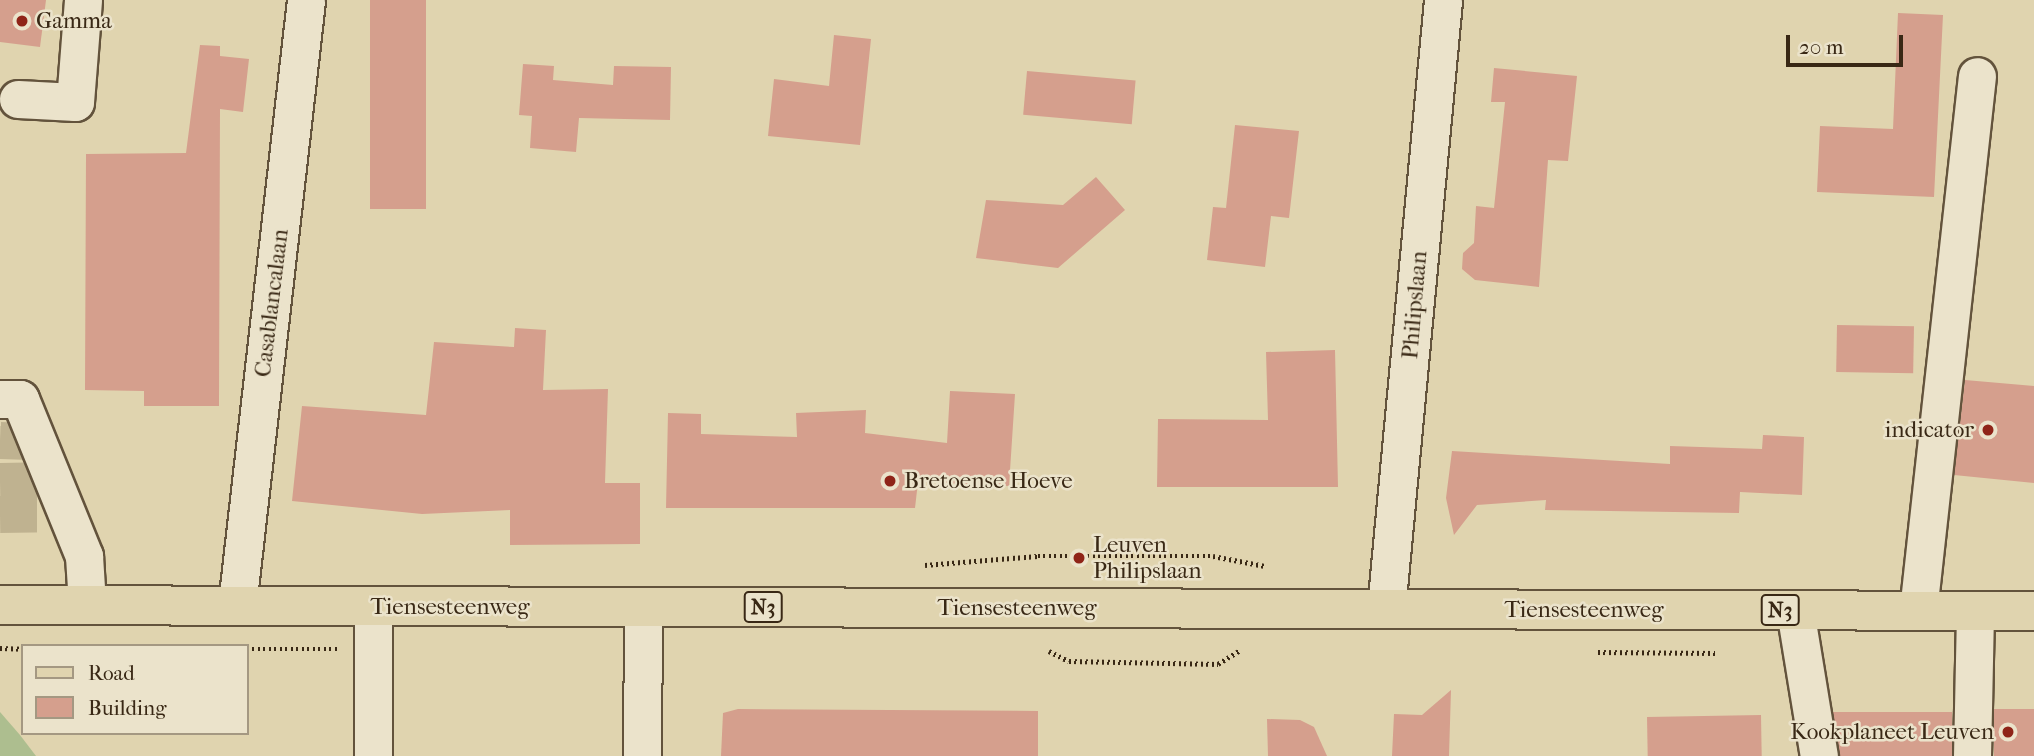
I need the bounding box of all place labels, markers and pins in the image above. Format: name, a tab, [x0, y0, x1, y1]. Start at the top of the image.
place label: Gamma	[36, 7, 112, 35]
marker: Gamma	[14, 13, 30, 29]
place label: indicator	[1885, 416, 1974, 444]
marker: indicator	[1980, 422, 1996, 438]
place label: Bretoense Hoeve	[904, 467, 1073, 495]
marker: Bretoense Hoeve	[882, 473, 898, 489]
place label: Leuven Philipslaan	[1093, 531, 1202, 585]
marker: Leuven Philipslaan	[1071, 550, 1087, 566]
place label: Kookplaneet Leuven	[1790, 718, 1994, 746]
marker: Kookplaneet Leuven	[2000, 724, 2016, 740]

